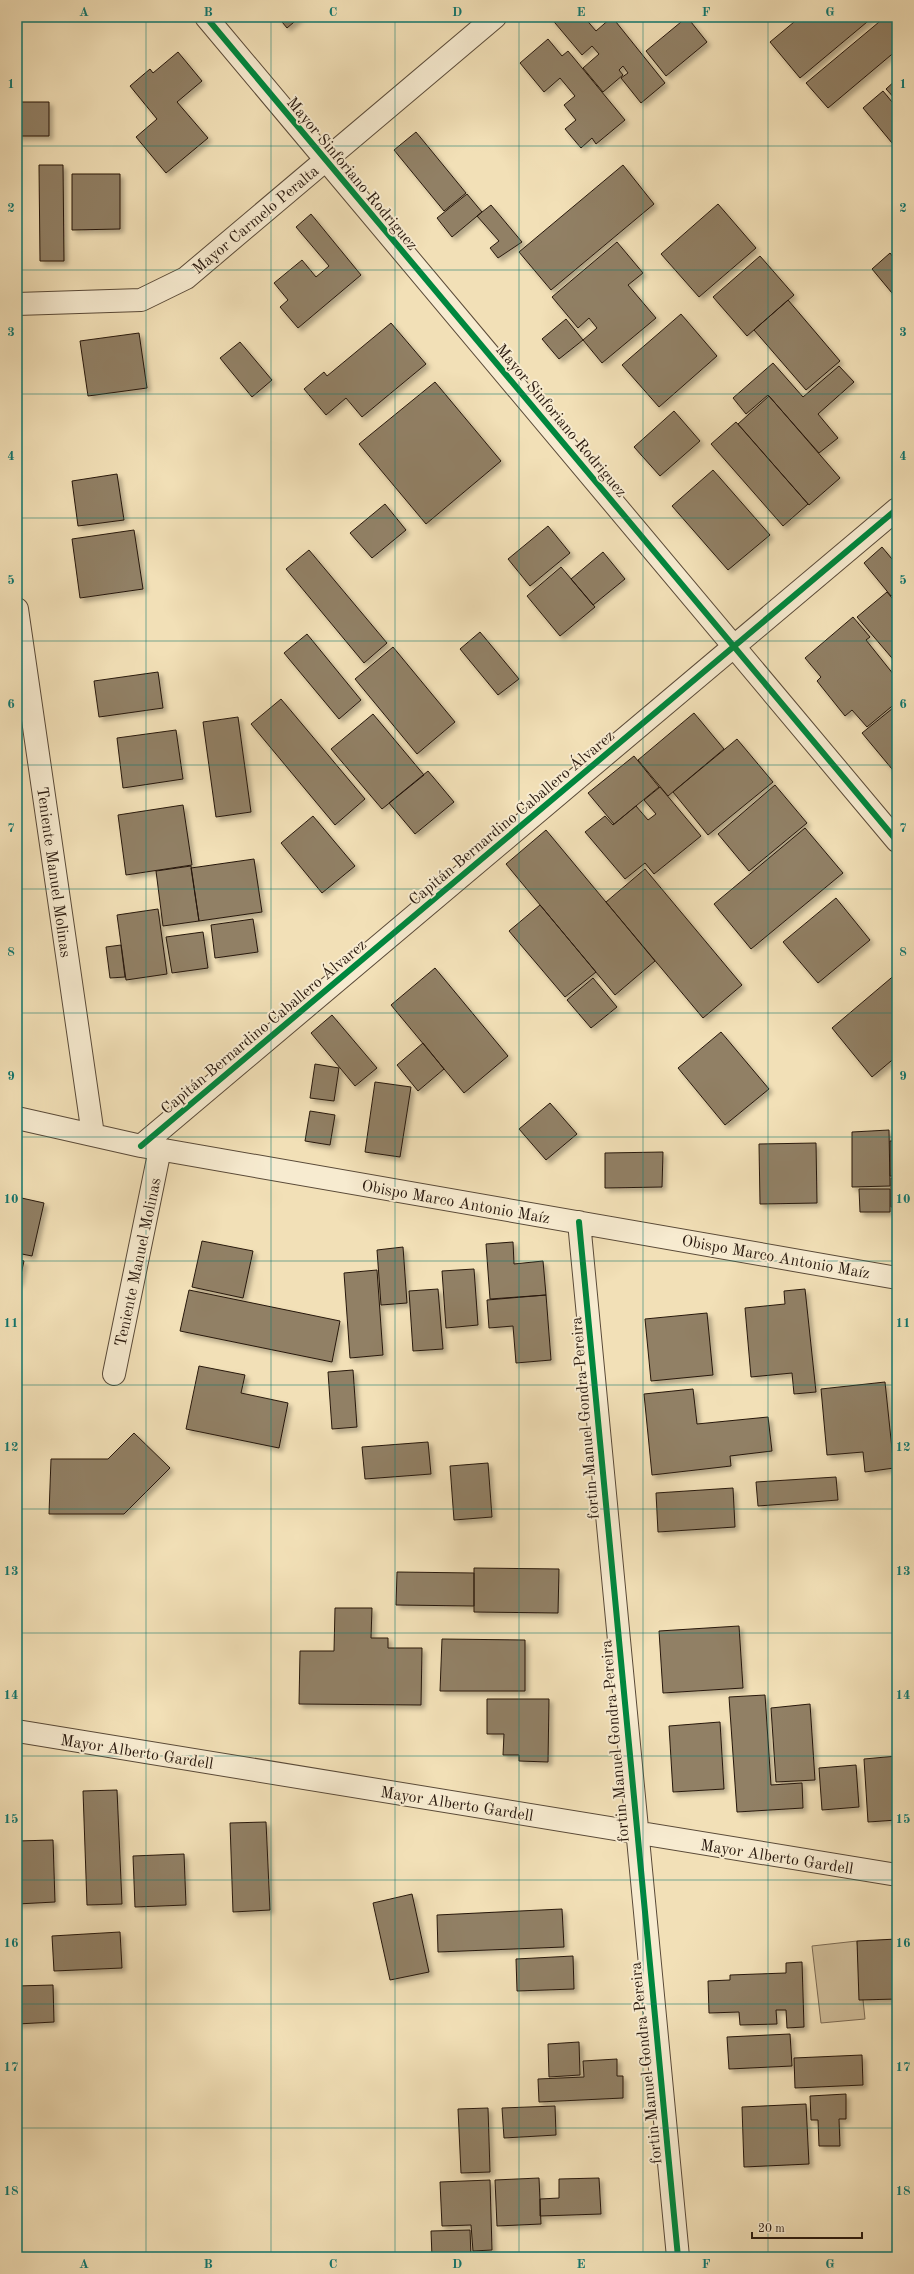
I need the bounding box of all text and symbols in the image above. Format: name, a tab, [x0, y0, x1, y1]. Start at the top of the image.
text: A	[79, 6, 89, 19]
text: B	[203, 6, 213, 19]
text: C	[329, 6, 337, 19]
text: D	[452, 6, 462, 19]
text: E	[577, 6, 586, 19]
text: F	[702, 6, 711, 19]
text: G	[825, 6, 835, 19]
text: 1	[7, 78, 15, 91]
text: 1	[899, 78, 907, 91]
street label: Mayor Sinforiano Rodriguez	[283, 95, 420, 254]
street label: Mayor Carmelo Peralta	[190, 163, 323, 278]
text: 2	[7, 202, 15, 215]
text: 2	[899, 202, 907, 215]
text: 3	[7, 326, 15, 339]
text: 3	[899, 326, 907, 339]
street label: Mayor Sinforiano Rodriguez	[492, 342, 629, 501]
text: 4	[7, 450, 15, 463]
text: 4	[899, 450, 907, 463]
text: 5	[7, 574, 15, 587]
text: 5	[899, 574, 907, 587]
text: 6	[7, 698, 15, 711]
text: 6	[899, 698, 907, 711]
street label: Capitán Bernardino Caballero Álvarez	[404, 725, 618, 909]
street label: Teniente Manuel Molinas	[33, 786, 73, 959]
text: 7	[7, 822, 15, 835]
text: 7	[899, 822, 907, 835]
street label: Capitán Bernardino Caballero Álvarez	[156, 934, 370, 1118]
text: 8	[7, 946, 15, 959]
text: 8	[899, 946, 907, 959]
text: 9	[7, 1070, 15, 1083]
text: 9	[899, 1070, 907, 1083]
street label: Teniente Manuel Molinas	[113, 1176, 165, 1348]
street label: Obispo Marco Antonio Maíz	[360, 1179, 551, 1227]
text: 10	[3, 1193, 19, 1206]
text: 10	[895, 1193, 911, 1206]
street label: Obispo Marco Antonio Maíz	[680, 1234, 871, 1282]
street label: fortin Manuel Gondra Pereira	[569, 1316, 603, 1520]
text: 11	[3, 1317, 19, 1330]
text: 11	[895, 1317, 911, 1330]
text: 12	[3, 1441, 19, 1454]
text: 12	[895, 1441, 911, 1454]
text: 13	[3, 1565, 19, 1578]
text: 13	[895, 1565, 911, 1578]
street label: fortin Manuel Gondra Pereira	[599, 1639, 633, 1843]
text: 14	[3, 1689, 19, 1702]
text: 14	[895, 1689, 911, 1702]
street label: Mayor Alberto Gardell	[59, 1733, 214, 1773]
street label: Mayor Alberto Gardell	[379, 1785, 534, 1825]
text: 15	[3, 1813, 19, 1826]
text: 15	[895, 1813, 911, 1826]
street label: Mayor Alberto Gardell	[699, 1838, 854, 1878]
text: 16	[3, 1937, 19, 1950]
text: 16	[895, 1937, 911, 1950]
street label: fortin Manuel Gondra Pereira	[628, 1961, 666, 2165]
text: 17	[3, 2061, 19, 2074]
text: 17	[895, 2061, 911, 2074]
text: 18	[3, 2185, 19, 2198]
text: 18	[895, 2185, 911, 2198]
scale bar	[752, 2214, 862, 2240]
text: 20 m	[758, 2223, 785, 2235]
text: A	[79, 2258, 89, 2271]
text: B	[203, 2258, 213, 2271]
text: C	[329, 2258, 337, 2271]
text: D	[452, 2258, 462, 2271]
text: E	[577, 2258, 586, 2271]
text: F	[702, 2258, 711, 2271]
text: G	[825, 2258, 835, 2271]

